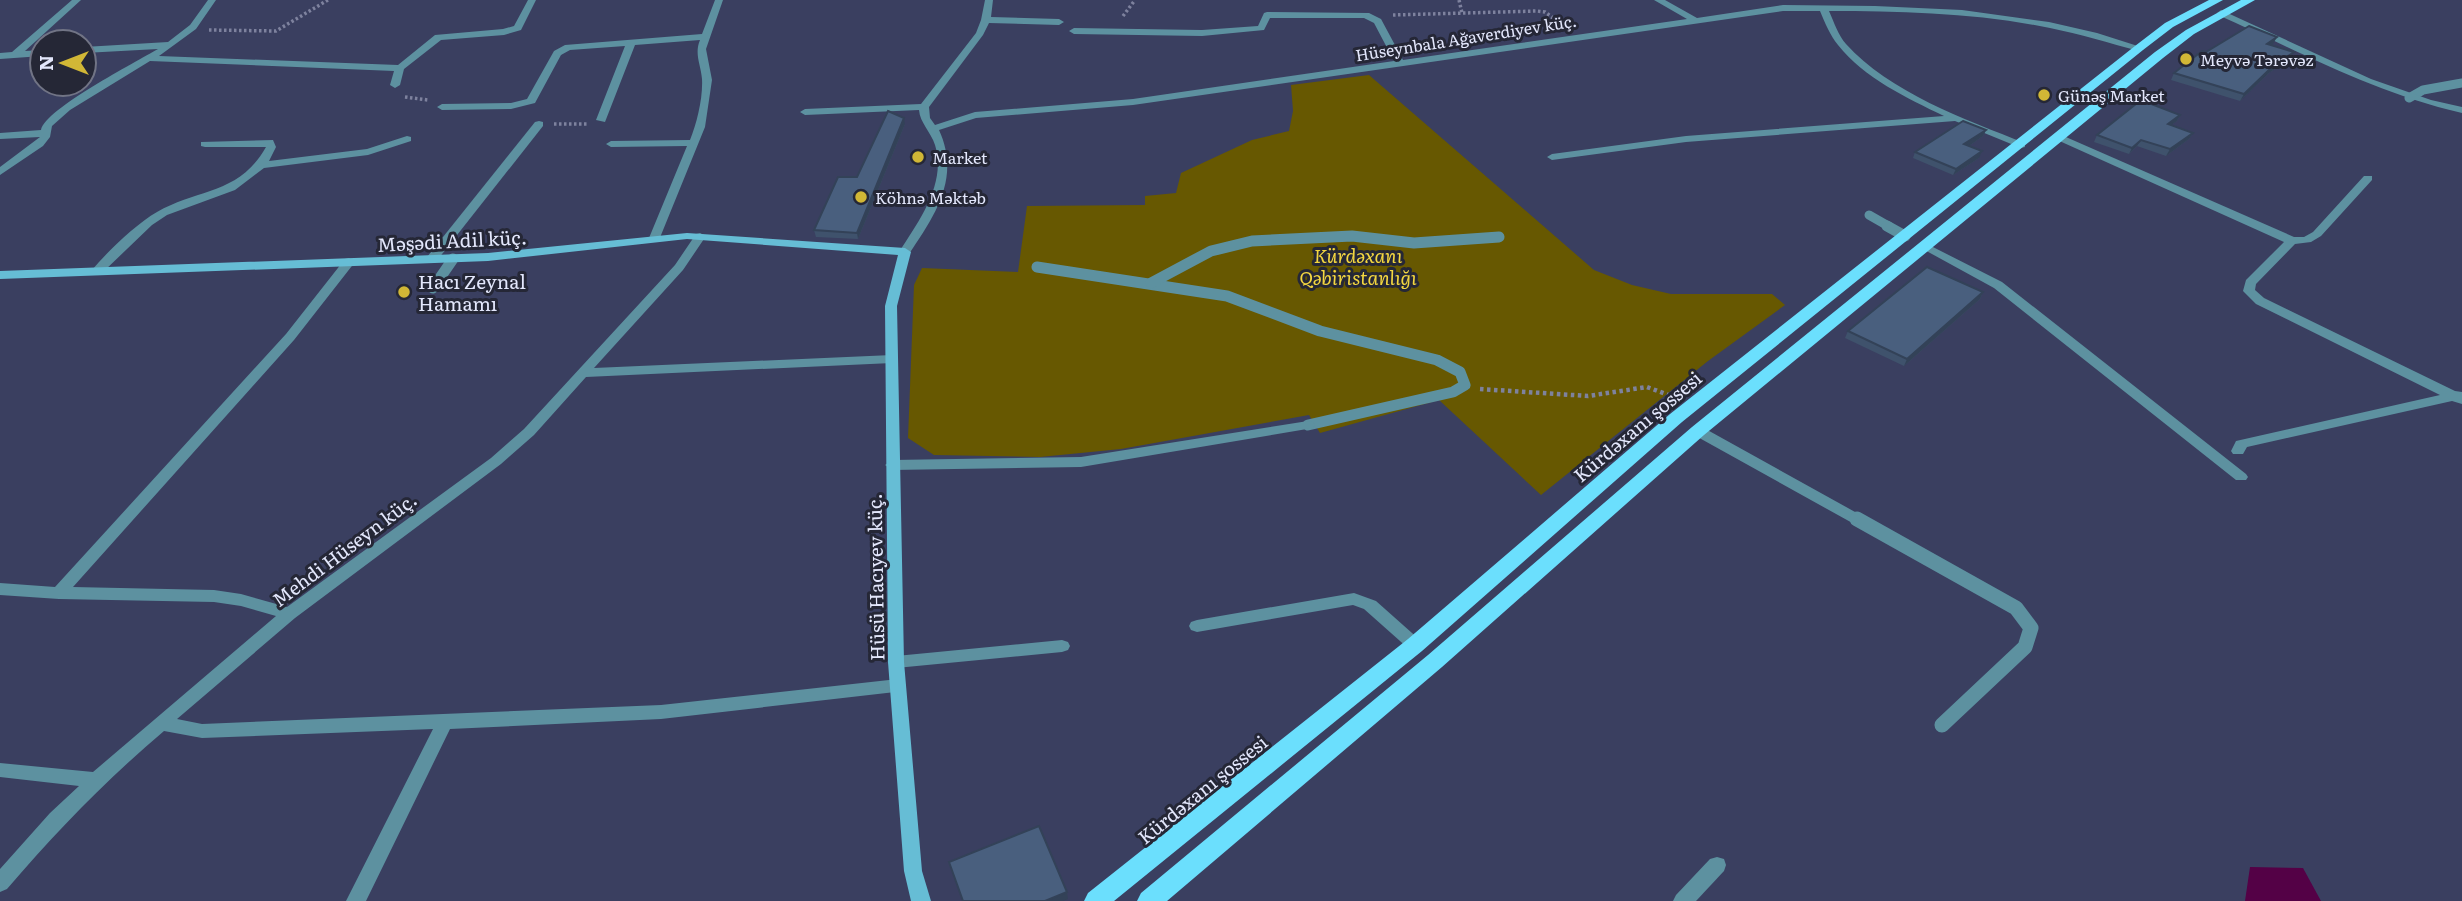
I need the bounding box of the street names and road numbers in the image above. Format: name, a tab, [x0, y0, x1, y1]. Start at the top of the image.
street label: Hüseynbala Ağaverdiyev küç.	[1354, 8, 1578, 66]
street label: Məşədi Adil küç.	[376, 222, 528, 258]
street label: Kürdəxanı şossesi	[1567, 364, 1707, 488]
street label: Mehdi Hüseyn küç.	[266, 485, 422, 613]
street label: Hüsü Hacıyev küç.	[860, 493, 890, 661]
street label: Kürdəxanı şossesi	[1131, 728, 1273, 850]

